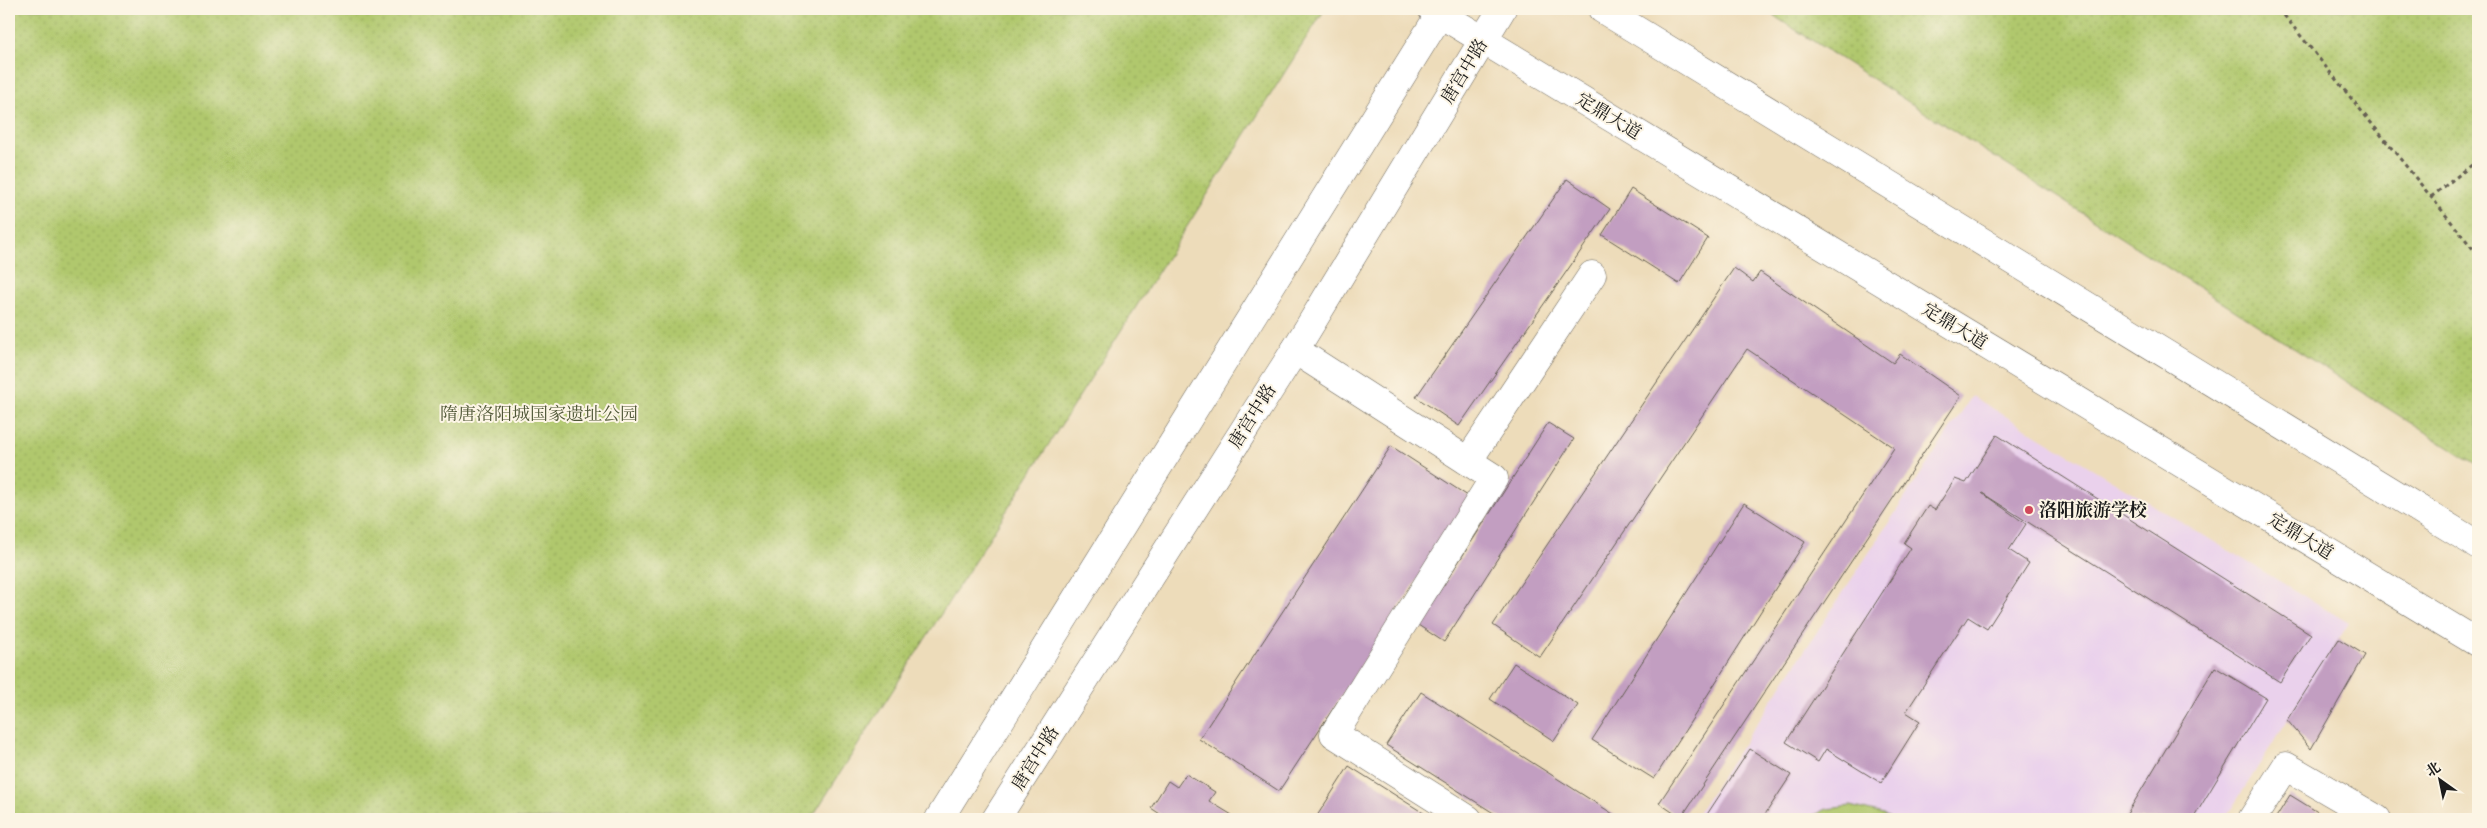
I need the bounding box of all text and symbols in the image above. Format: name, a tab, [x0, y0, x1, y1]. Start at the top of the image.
street label: 唐宫中路	[1437, 35, 1493, 108]
street label: 定鼎大道	[1572, 89, 1645, 145]
street label: 定鼎大道	[1918, 299, 1991, 355]
street label: 唐宫中路	[1224, 380, 1281, 453]
park label: 隋唐洛阳城国家遗址公园	[440, 404, 638, 426]
place label: 洛阳旅游学校	[2039, 500, 2147, 522]
marker: 洛阳旅游学校	[2023, 504, 2035, 516]
street label: 定鼎大道	[2264, 509, 2337, 565]
street label: 唐宫中路	[1007, 722, 1064, 795]
north arrow	[2414, 756, 2464, 806]
text: 北	[2423, 759, 2444, 781]

